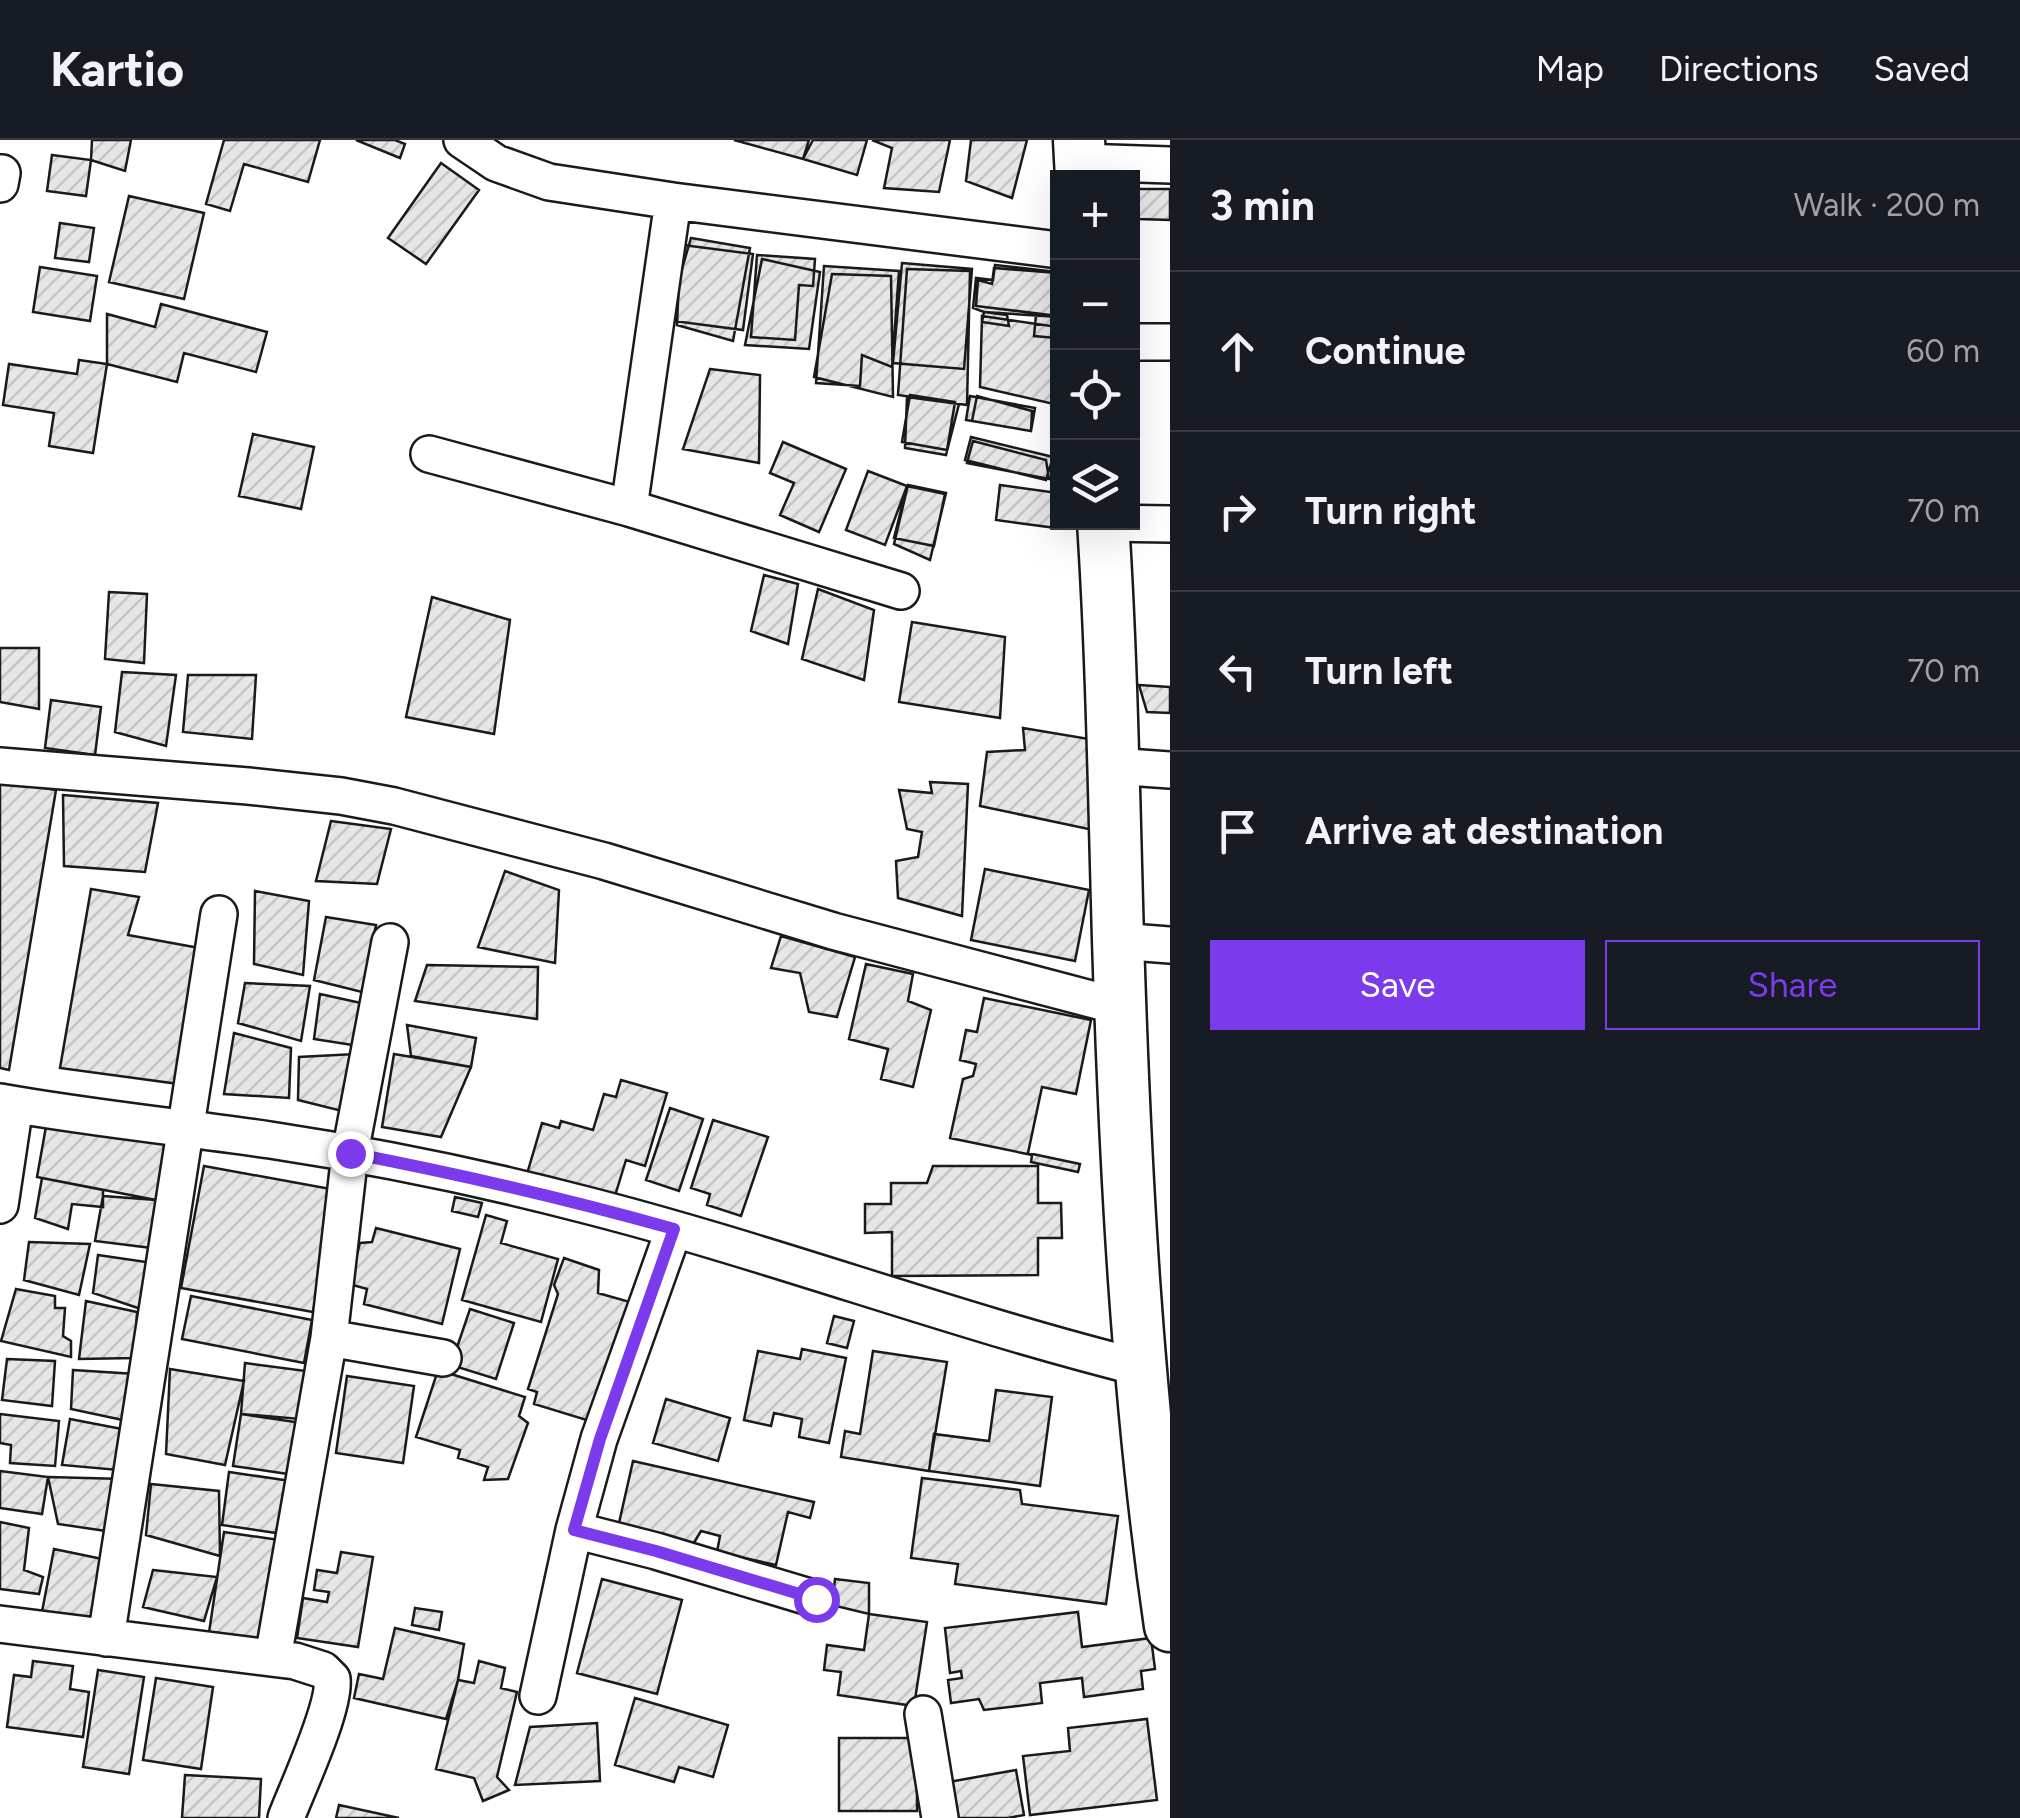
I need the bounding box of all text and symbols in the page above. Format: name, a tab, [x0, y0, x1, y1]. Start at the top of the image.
text: Kartio	[50, 40, 184, 98]
text: Map	[1536, 48, 1604, 90]
text: Directions	[1659, 48, 1819, 90]
text: Saved	[1874, 48, 1970, 90]
map controls	[1050, 170, 1140, 530]
button: +	[1050, 170, 1140, 260]
text: 3 min	[1210, 180, 1315, 231]
text: Walk · 200 m	[1794, 186, 1980, 224]
button: −	[1050, 260, 1140, 350]
icon: ahead	[1210, 324, 1265, 379]
text: Continue	[1305, 328, 1466, 374]
text: 60 m	[1906, 332, 1980, 370]
button: locate	[1050, 350, 1140, 440]
button: layers	[1050, 440, 1140, 530]
icon: right	[1210, 484, 1265, 539]
text: Turn right	[1305, 488, 1477, 534]
text: 70 m	[1907, 492, 1980, 530]
icon: left	[1210, 644, 1265, 699]
text: Turn left	[1305, 648, 1453, 694]
text: 70 m	[1907, 652, 1980, 690]
icon: arrive	[1210, 804, 1265, 859]
text: Arrive at destination	[1305, 808, 1663, 854]
button: Save	[1210, 940, 1585, 1030]
button: Share	[1605, 940, 1980, 1030]
route end	[328, 1131, 374, 1177]
route start	[794, 1577, 840, 1623]

